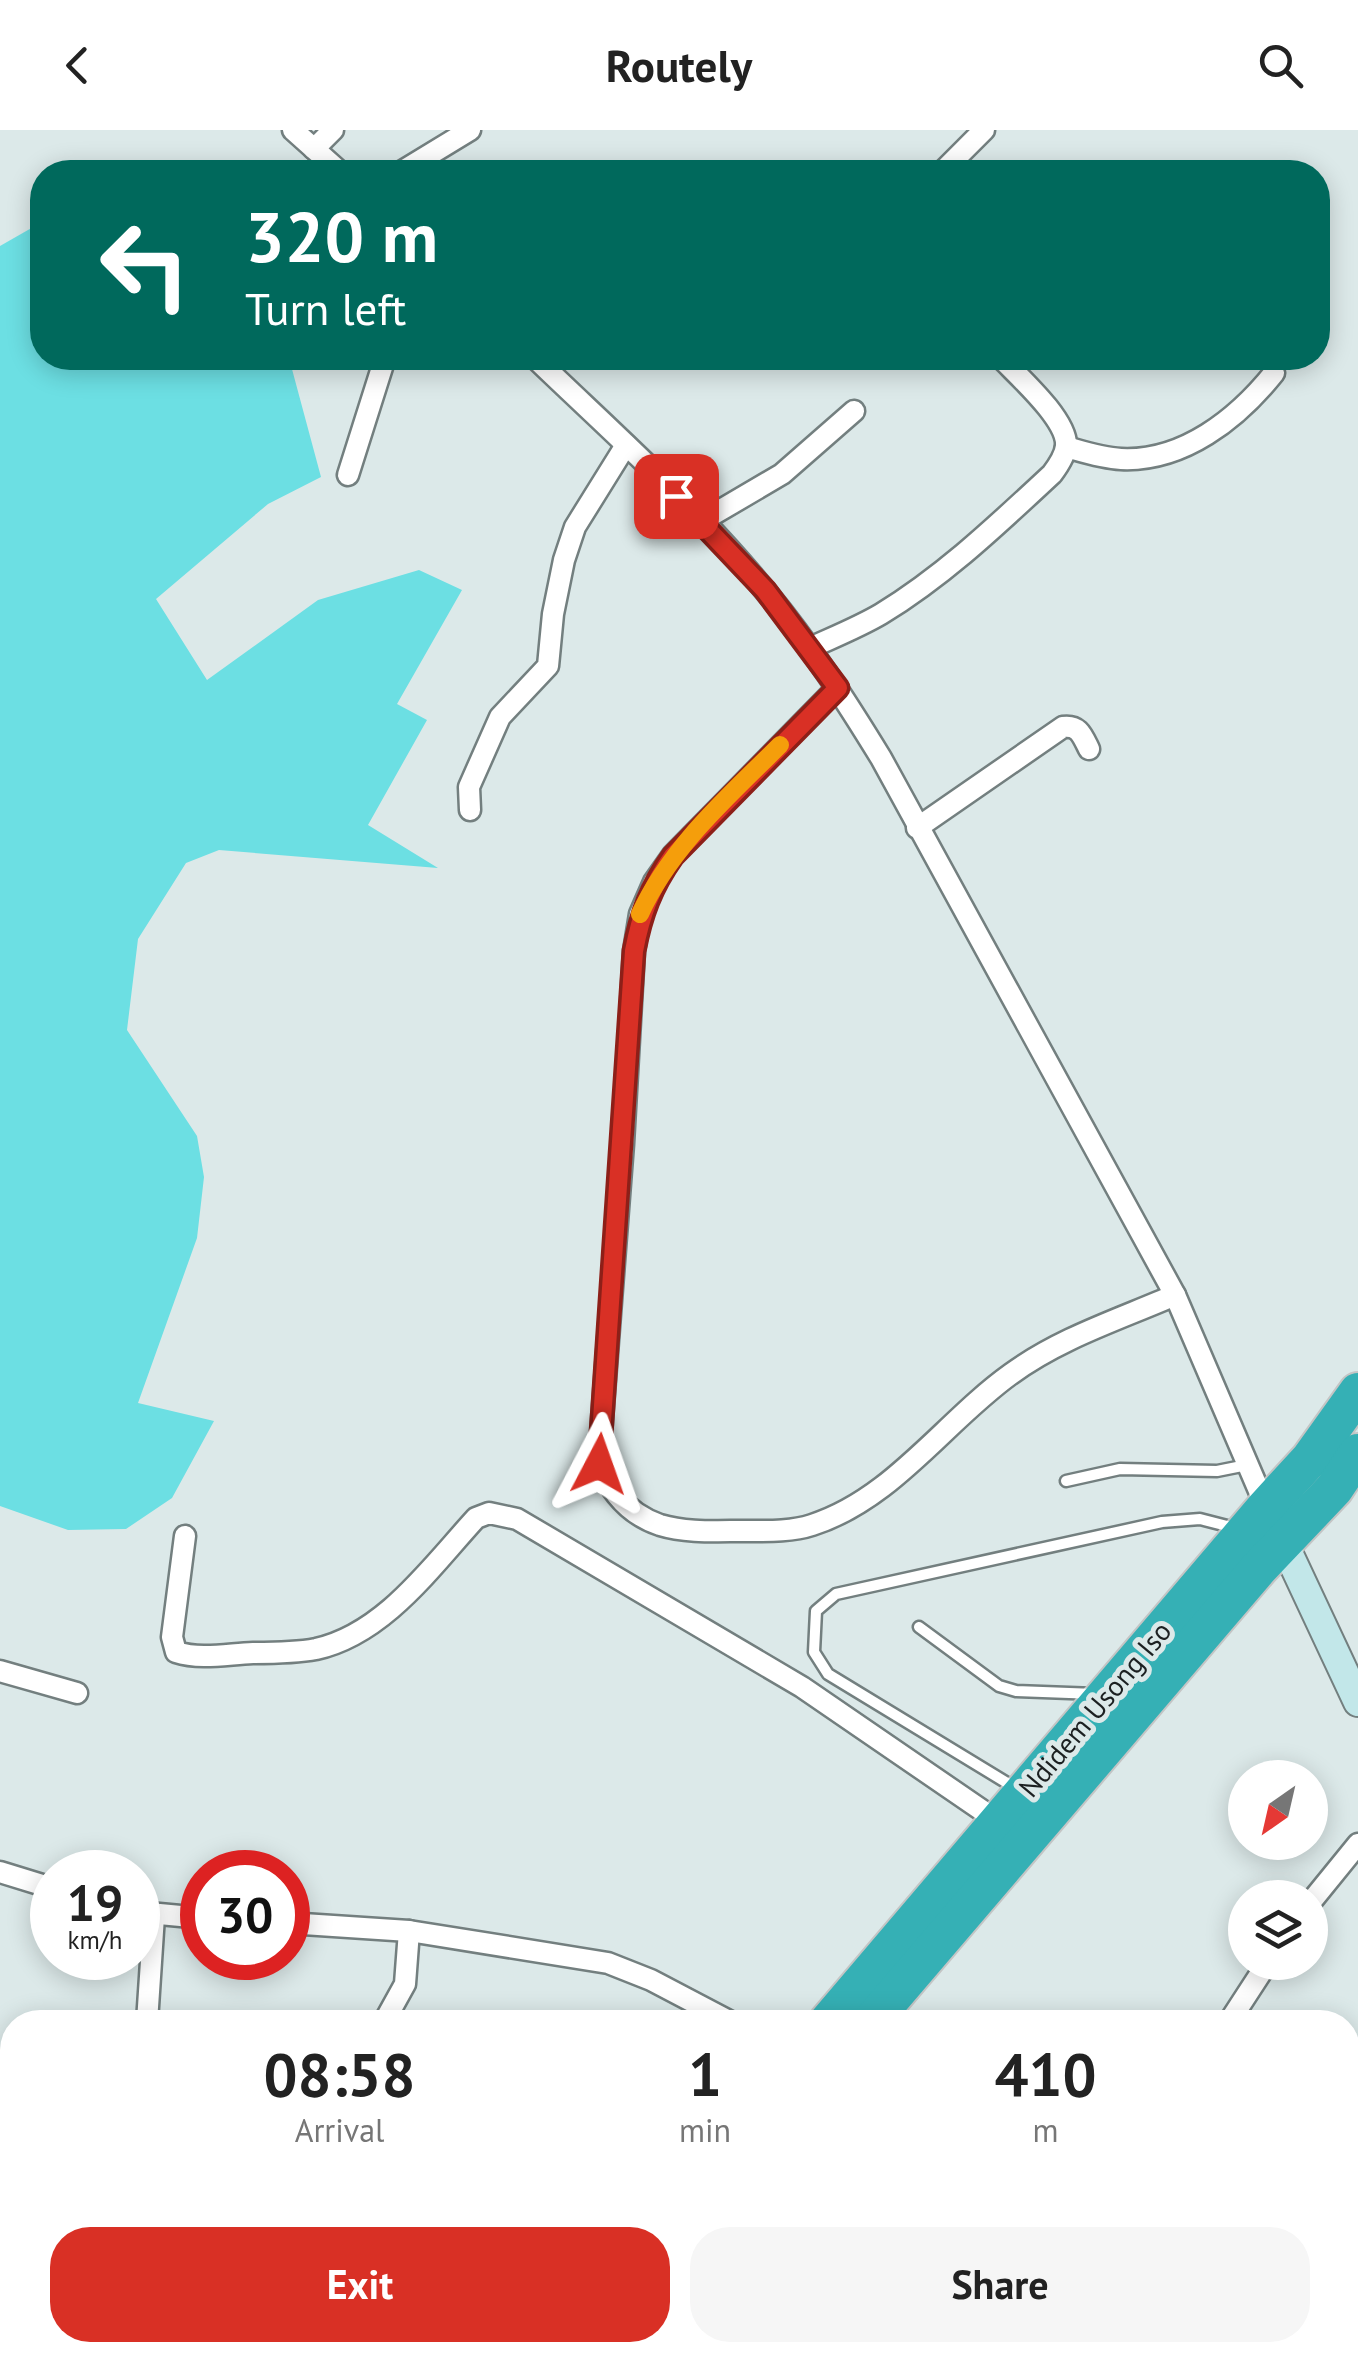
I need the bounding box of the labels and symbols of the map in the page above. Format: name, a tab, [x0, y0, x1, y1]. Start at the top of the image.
pin	[634, 454, 719, 539]
position arrow	[547, 1412, 651, 1516]
street label: Ndidem Usong Iso	[1010, 1613, 1179, 1804]
north arrow	[1228, 1760, 1328, 1860]
speed limit sign: 30	[180, 1850, 310, 1980]

